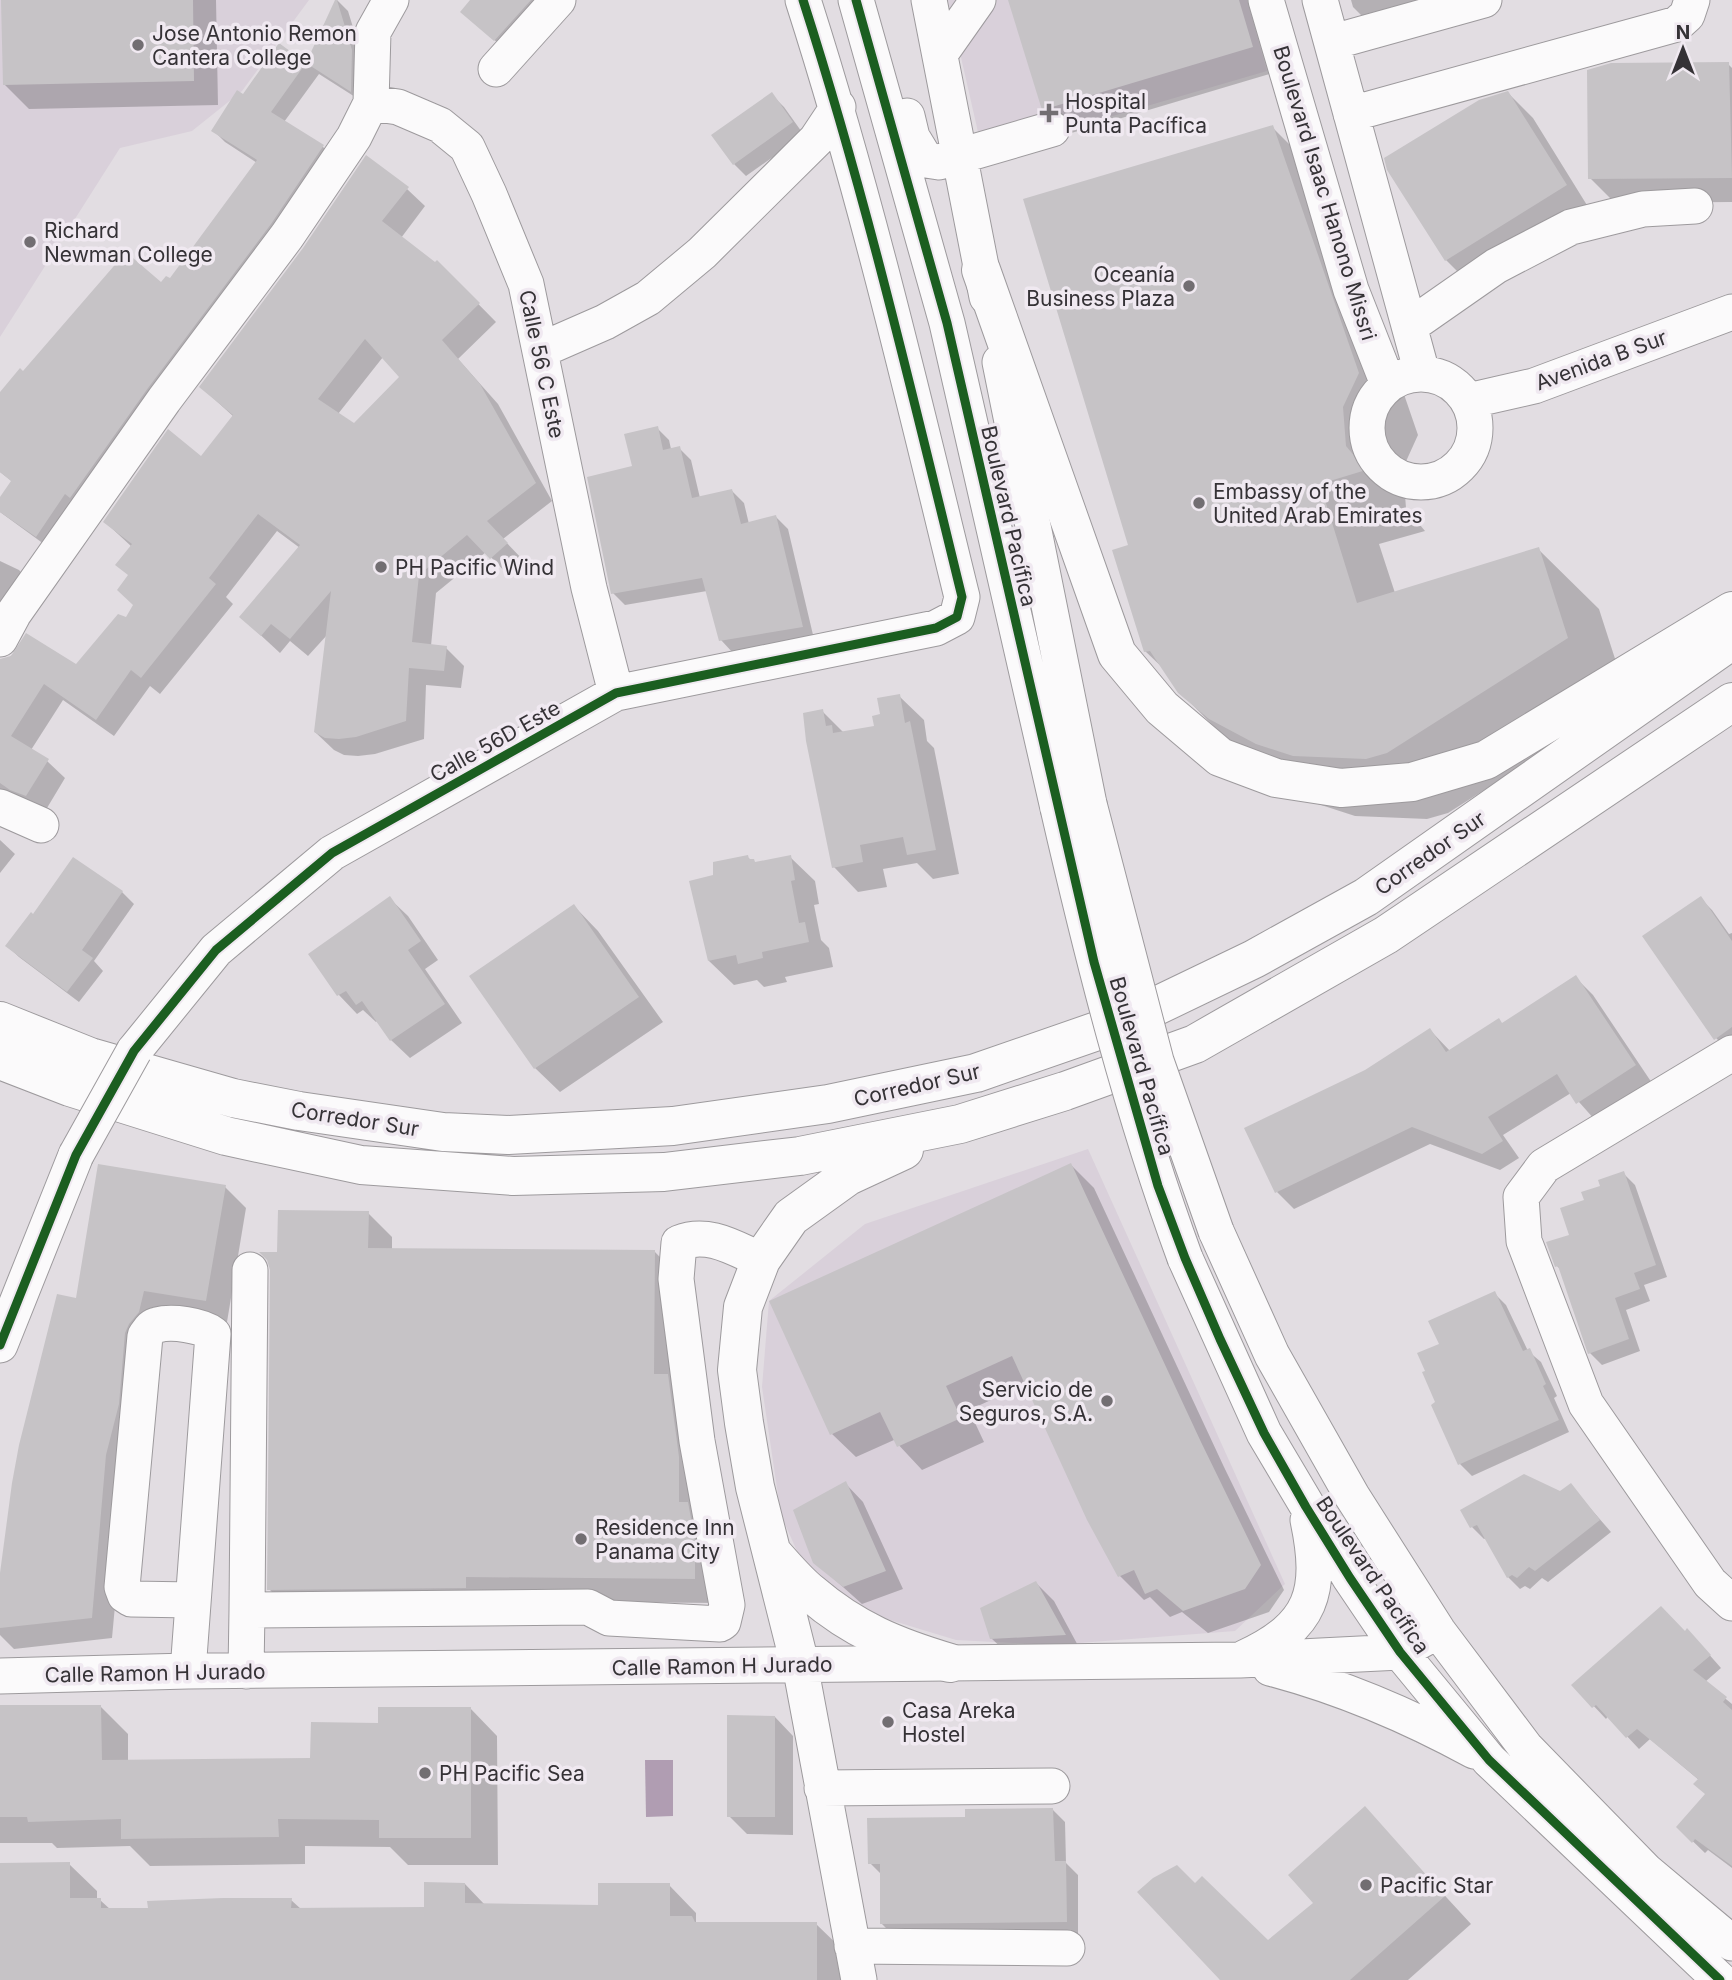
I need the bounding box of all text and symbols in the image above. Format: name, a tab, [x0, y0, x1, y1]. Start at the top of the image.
north arrow	[1648, 14, 1718, 84]
place label: Jose Antonio Remon Cantera College	[152, 21, 357, 70]
text: N	[1676, 21, 1690, 44]
marker: Jose Antonio Remon Cantera College	[130, 37, 146, 53]
street label: Boulevard Isaac Hanono Missri	[1268, 43, 1382, 343]
place label: Hospital Punta Pacífica	[1065, 89, 1207, 138]
marker: Hospital Punta Pacífica	[1039, 103, 1059, 123]
place label: Richard Newman College	[44, 218, 213, 267]
marker: Richard Newman College	[22, 234, 38, 250]
place label: Oceanía Business Plaza	[1026, 262, 1175, 311]
marker: Oceanía Business Plaza	[1181, 278, 1197, 294]
street label: Calle 56 C Este	[514, 288, 570, 440]
street label: Avenida B Sur	[1532, 325, 1670, 395]
street label: Boulevard Pacífica	[976, 423, 1042, 609]
place label: Embassy of the United Arab Emirates	[1213, 479, 1423, 528]
marker: Embassy of the United Arab Emirates	[1191, 495, 1207, 511]
place label: PH Pacific Wind	[395, 555, 554, 580]
marker: PH Pacific Wind	[373, 559, 389, 575]
street label: Calle 56D Este	[426, 695, 564, 787]
street label: Corredor Sur	[1370, 806, 1490, 900]
street label: Boulevard Pacífica	[1105, 974, 1179, 1158]
street label: Corredor Sur	[851, 1058, 983, 1112]
street label: Corredor Sur	[289, 1097, 421, 1141]
place label: Servicio de Seguros, S.A.	[959, 1377, 1093, 1426]
marker: Servicio de Seguros, S.A.	[1099, 1393, 1115, 1409]
street label: Boulevard Pacífica	[1311, 1491, 1435, 1659]
place label: Residence Inn Panama City	[595, 1515, 735, 1564]
marker: Residence Inn Panama City	[573, 1531, 589, 1547]
street label: Calle Ramon H Jurado	[611, 1652, 833, 1680]
street label: Calle Ramon H Jurado	[44, 1659, 266, 1687]
place label: Casa Areka Hostel	[902, 1698, 1016, 1747]
marker: Casa Areka Hostel	[880, 1714, 896, 1730]
place label: PH Pacific Sea	[439, 1761, 585, 1786]
marker: PH Pacific Sea	[417, 1765, 433, 1781]
place label: Pacific Star	[1380, 1873, 1493, 1898]
marker: Pacific Star	[1358, 1877, 1374, 1893]

